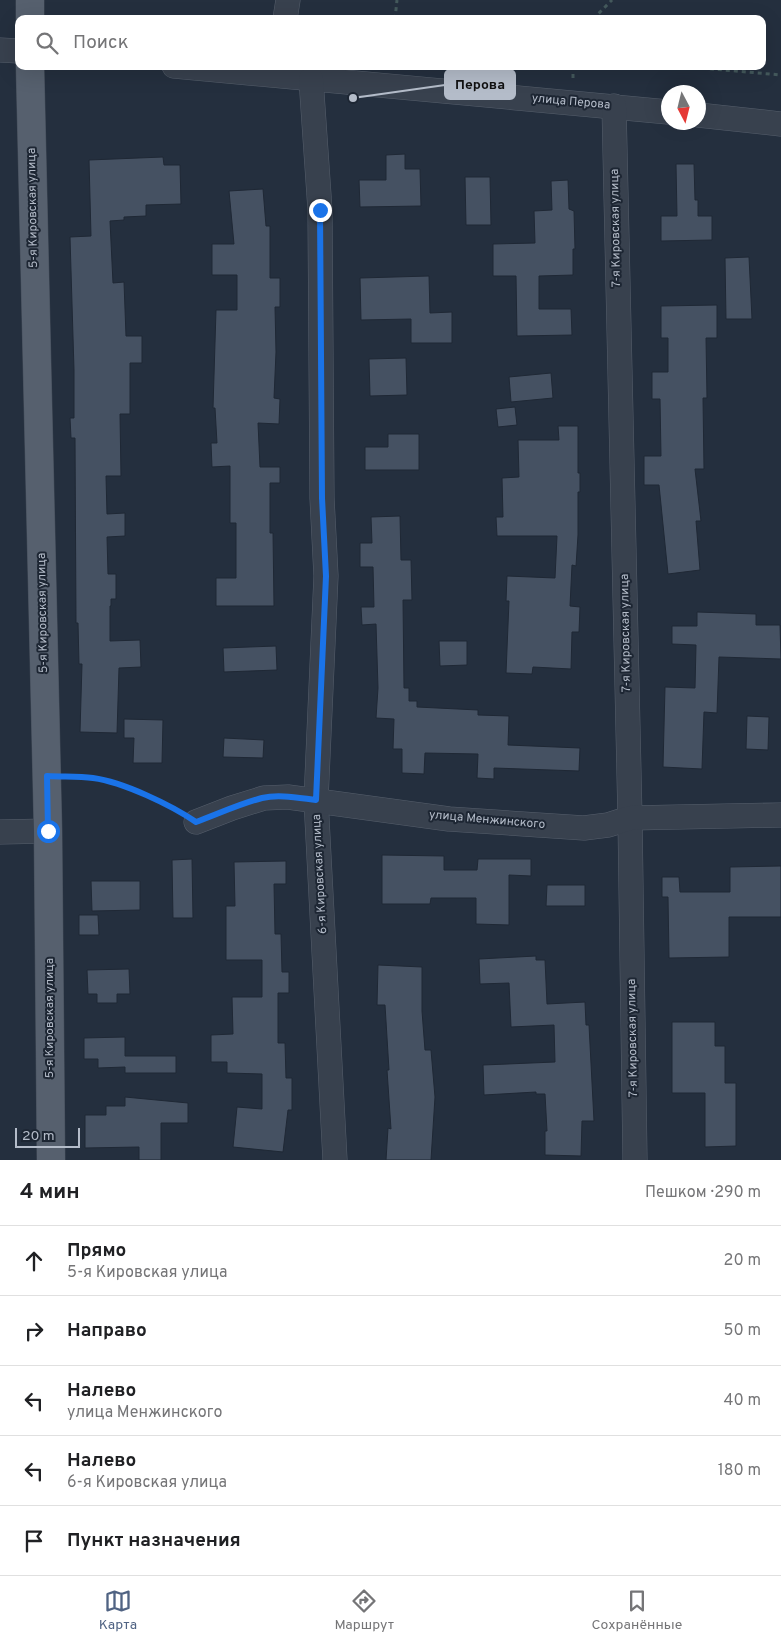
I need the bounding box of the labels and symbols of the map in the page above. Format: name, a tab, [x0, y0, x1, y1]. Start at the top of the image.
callout: Перова	[445, 70, 515, 99]
text: Перова	[455, 77, 505, 94]
north arrow	[661, 85, 706, 130]
street label: улица Перова	[531, 91, 611, 113]
street label: 5-я Кировская улица	[24, 148, 42, 268]
street label: 7-я Кировская улица	[607, 169, 625, 287]
route end	[309, 199, 332, 222]
street label: 5-я Кировская улица	[34, 553, 52, 673]
street label: 7-я Кировская улица	[617, 574, 635, 692]
street label: улица Менжинского	[428, 807, 546, 833]
street label: 6-я Кировская улица	[309, 814, 331, 934]
route start	[37, 820, 60, 843]
street label: 5-я Кировская улица	[42, 958, 58, 1078]
street label: 7-я Кировская улица	[624, 979, 642, 1097]
scale bar	[15, 1125, 80, 1148]

